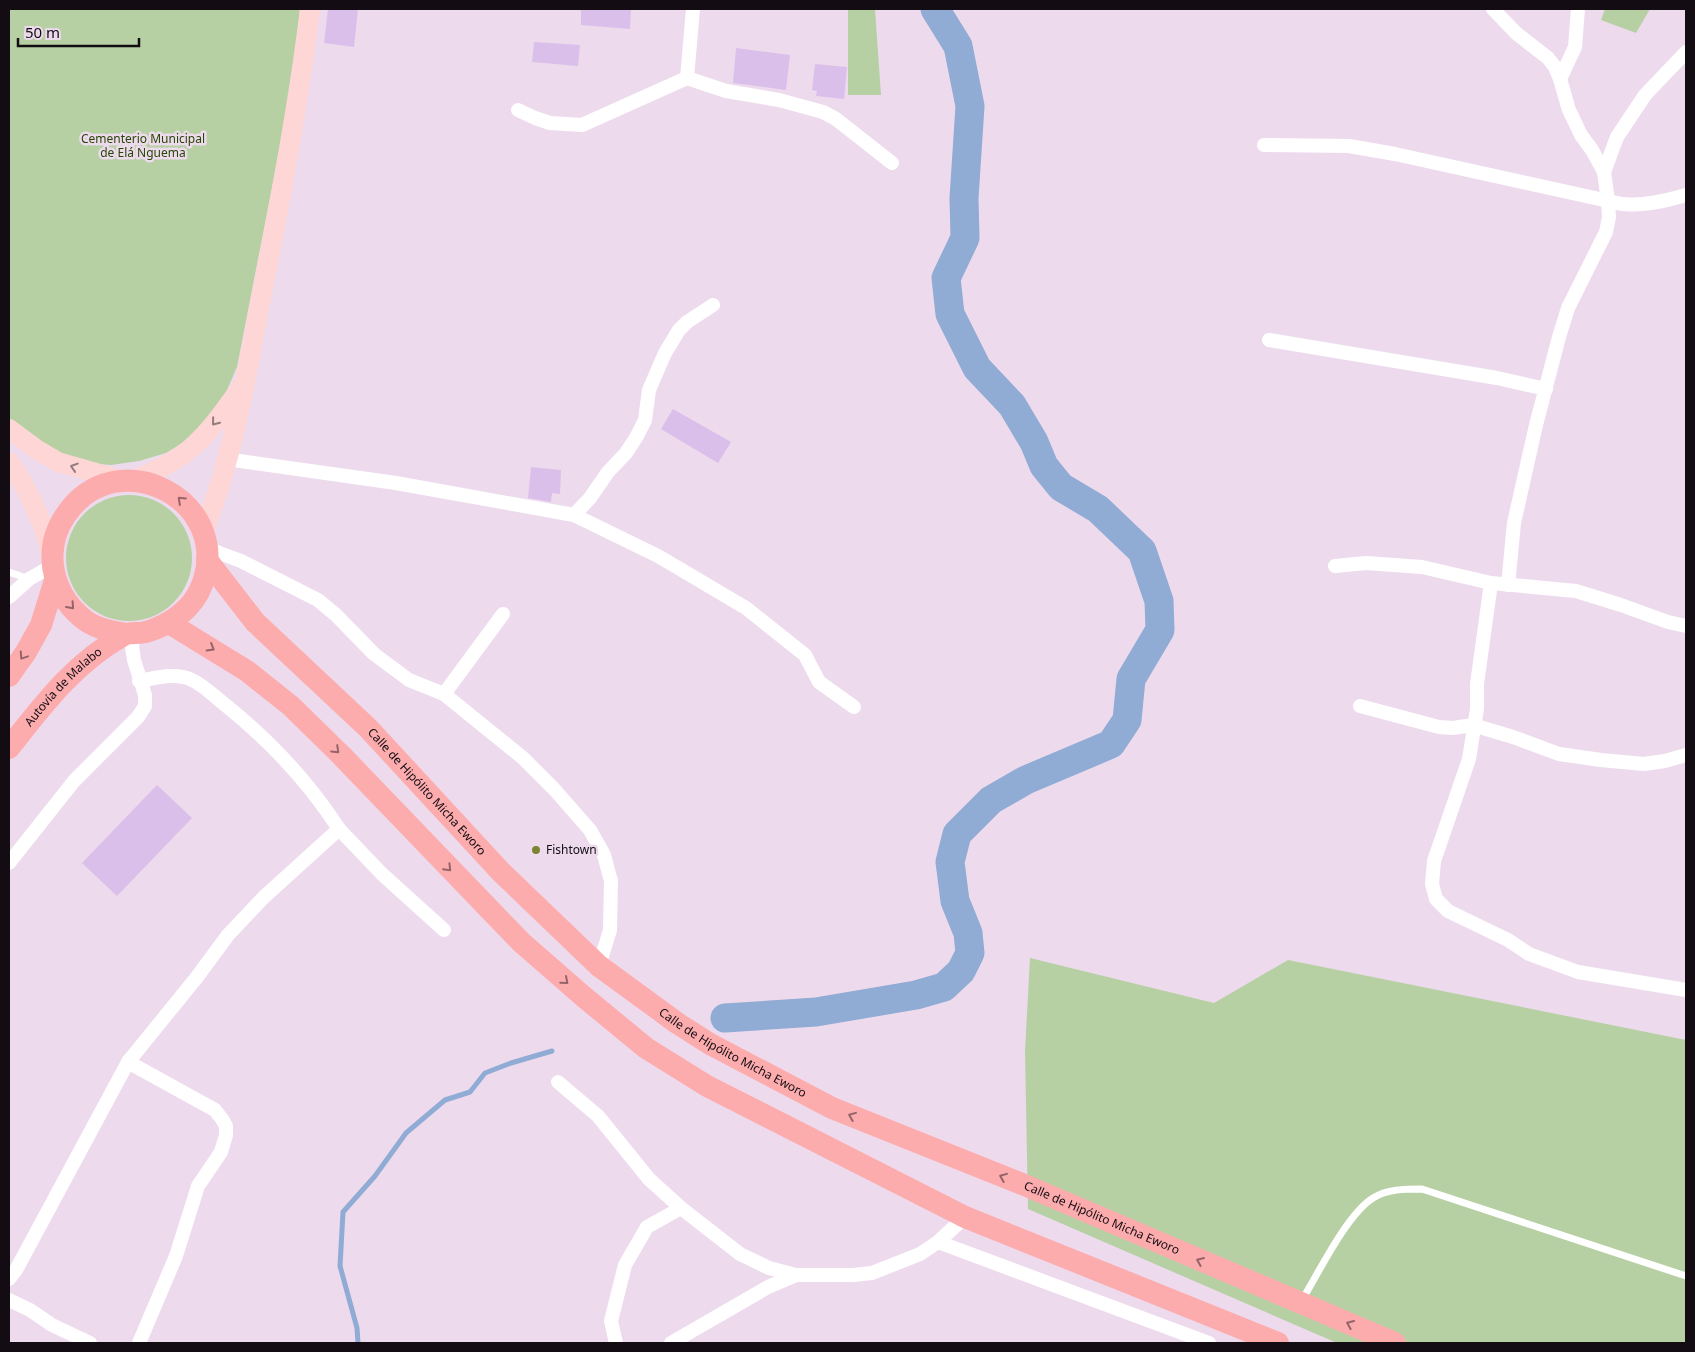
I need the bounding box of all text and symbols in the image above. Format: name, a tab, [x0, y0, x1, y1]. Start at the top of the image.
scale bar	[18, 15, 139, 47]
text: 50 m	[25, 22, 60, 42]
park label: Cementerio Municipal de Elá Nguema	[81, 130, 205, 161]
one-way arrow	[211, 417, 220, 426]
one-way arrow	[70, 463, 79, 473]
one-way arrow	[177, 497, 186, 506]
one-way arrow	[65, 601, 74, 610]
one-way arrow	[205, 642, 214, 651]
street label: Autovía de Malabo	[20, 643, 105, 730]
one-way arrow	[20, 650, 29, 660]
street label: Calle de Hipólito Micha Eworo	[364, 724, 490, 859]
one-way arrow	[330, 744, 339, 753]
place label: Fishtown	[546, 841, 597, 858]
marker: Fishtown	[530, 844, 542, 856]
one-way arrow	[442, 862, 451, 871]
one-way arrow	[559, 975, 568, 984]
street label: Calle de Hipólito Micha Eworo	[656, 1004, 810, 1101]
one-way arrow	[848, 1112, 857, 1122]
one-way arrow	[999, 1172, 1007, 1182]
street label: Calle de Hipólito Micha Eworo	[1021, 1177, 1182, 1258]
one-way arrow	[1196, 1256, 1205, 1267]
one-way arrow	[1346, 1320, 1355, 1331]

